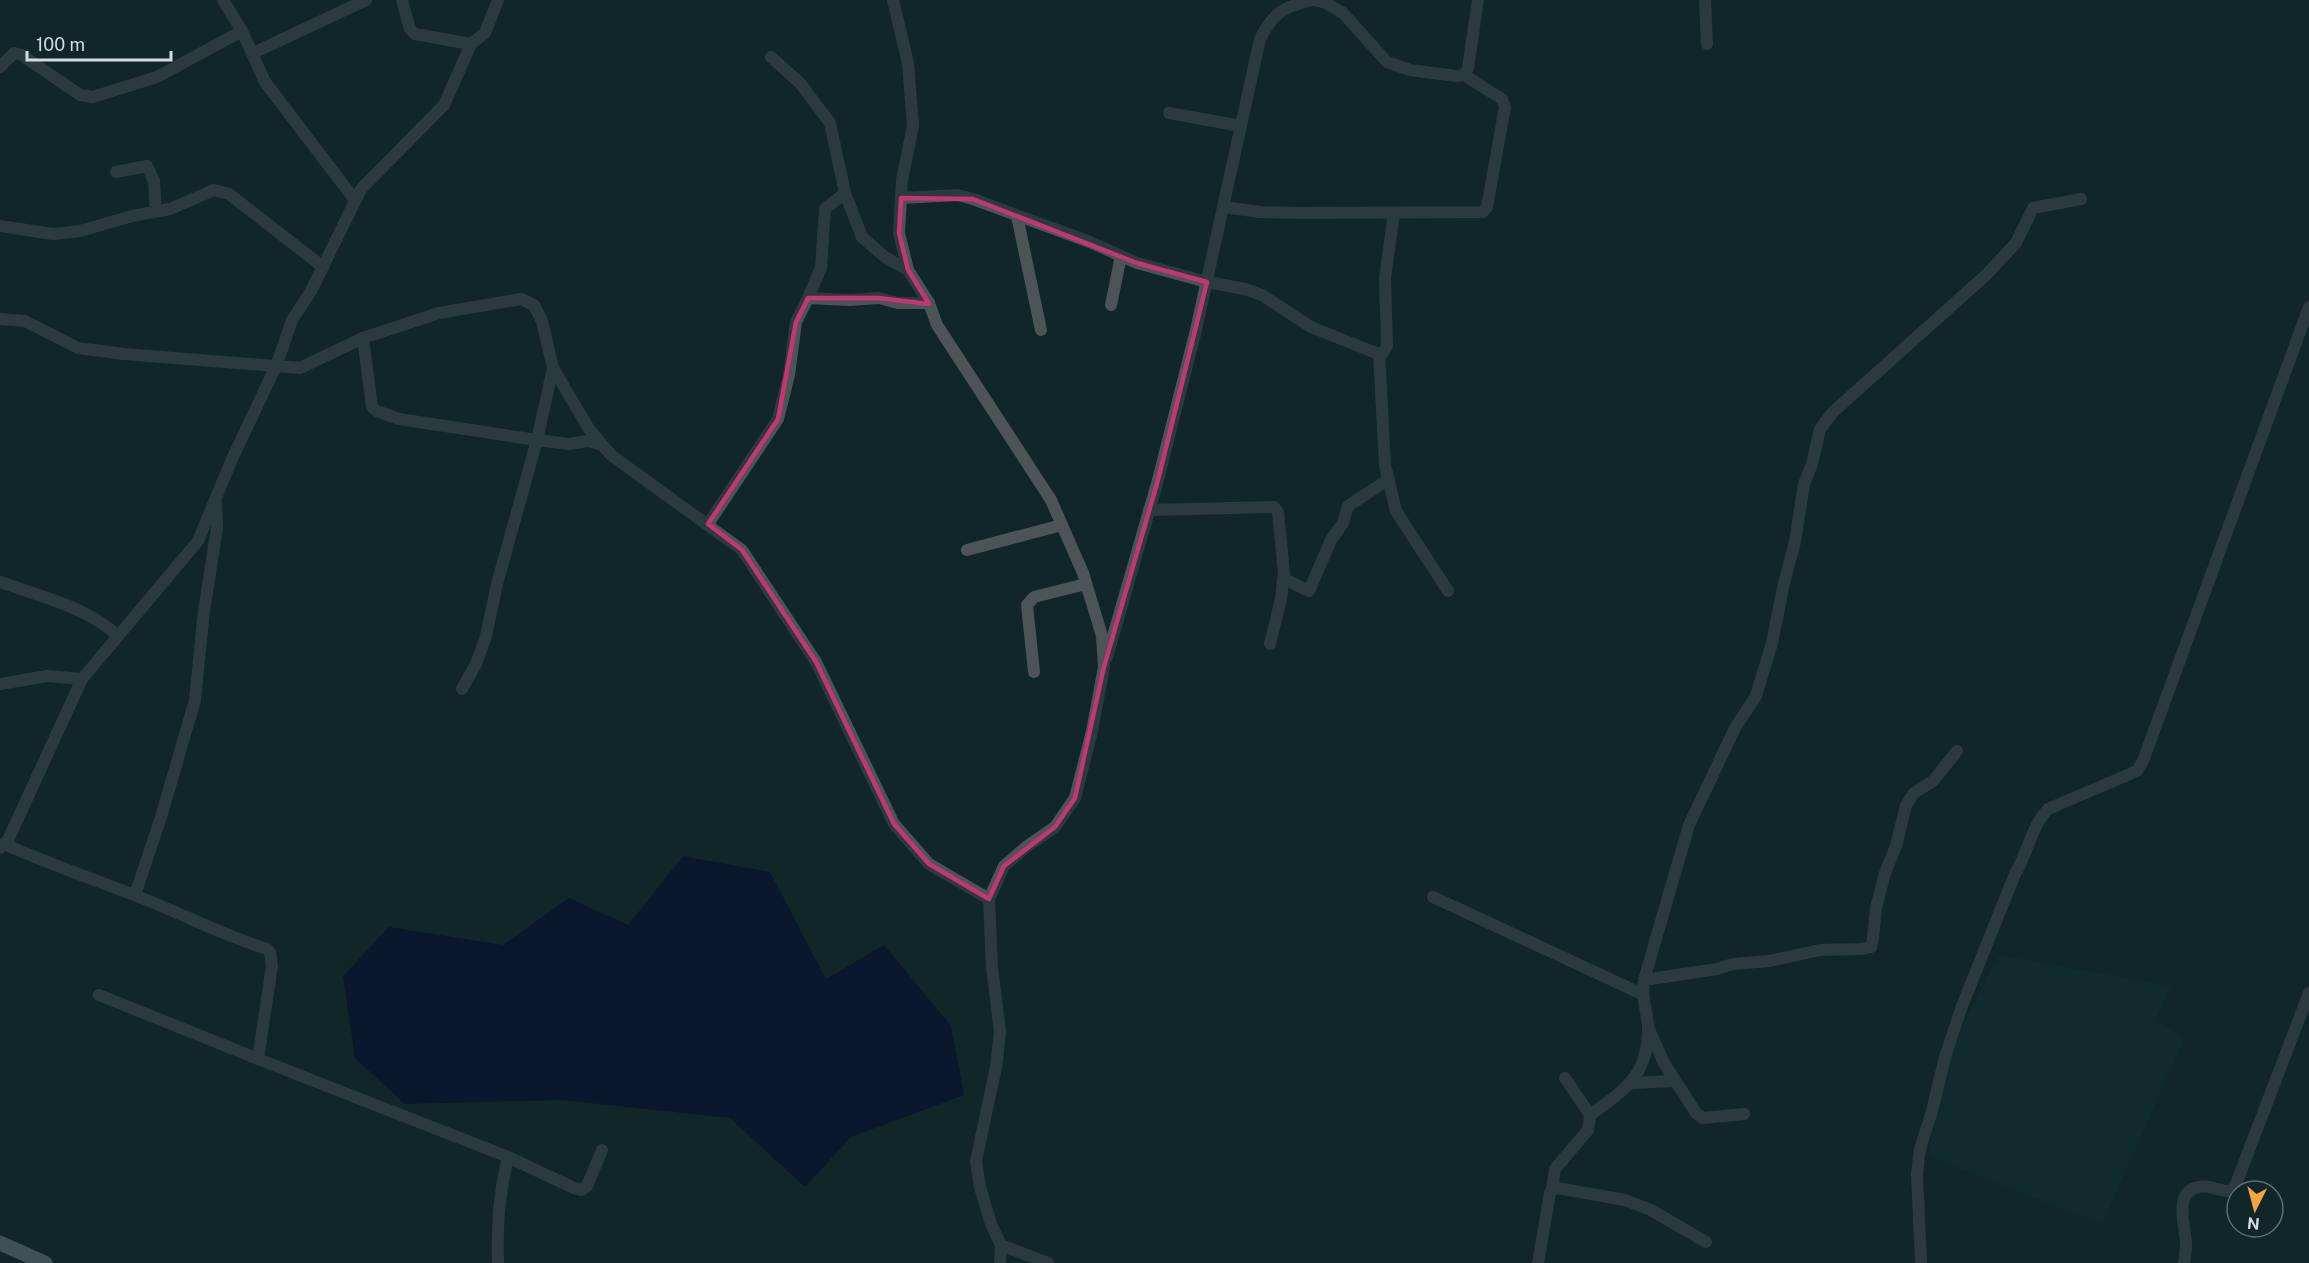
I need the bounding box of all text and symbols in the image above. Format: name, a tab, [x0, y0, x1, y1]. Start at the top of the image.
scale bar	[27, 24, 171, 62]
text: 100 m	[36, 34, 85, 55]
north arrow	[2225, 1179, 2285, 1239]
text: N	[2246, 1213, 2261, 1234]

